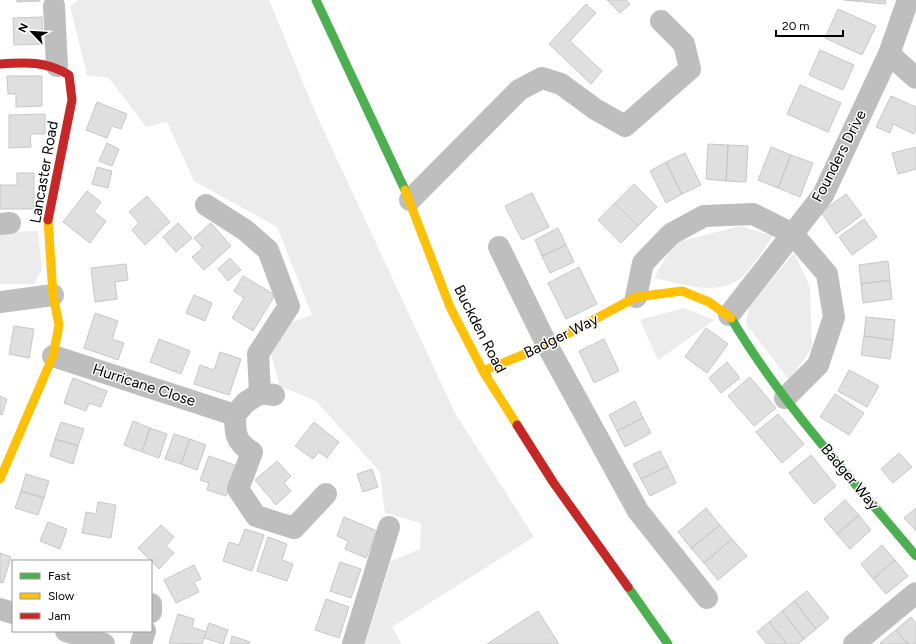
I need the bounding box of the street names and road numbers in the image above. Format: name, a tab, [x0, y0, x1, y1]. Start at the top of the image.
street label: Founders Drive	[808, 107, 870, 205]
street label: Lancaster Road	[26, 119, 62, 225]
street label: Buckden Road	[450, 282, 510, 376]
street label: Badger Way	[521, 310, 601, 362]
street label: Hurricane Close	[90, 360, 198, 410]
street label: Badger Way	[817, 440, 883, 514]

